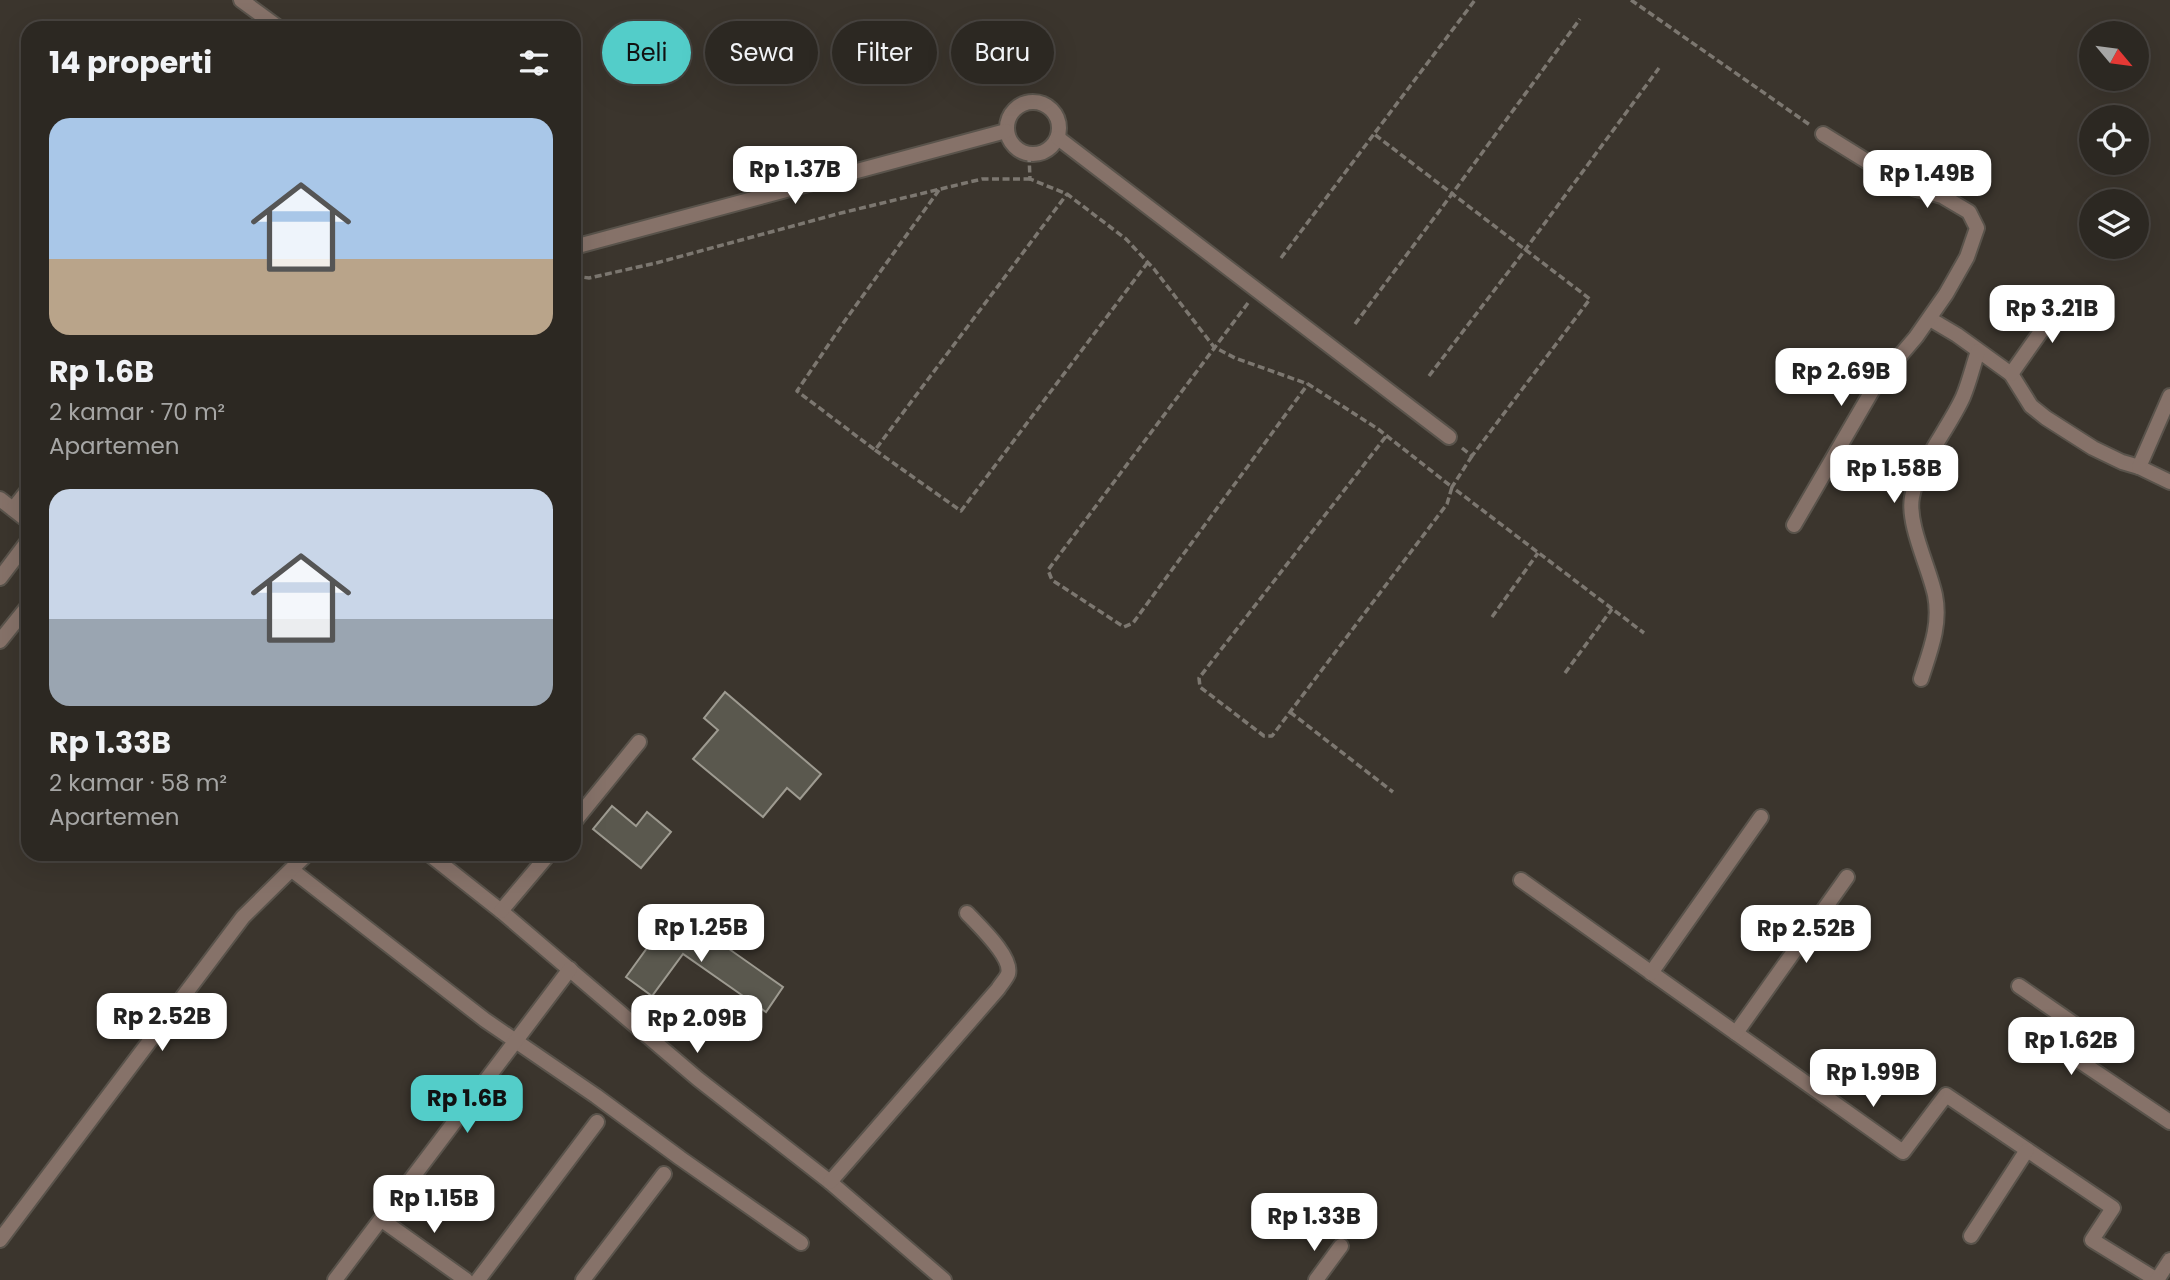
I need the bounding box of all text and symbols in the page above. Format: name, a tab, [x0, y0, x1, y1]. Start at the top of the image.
chip: Beli	[602, 21, 691, 84]
chip: Sewa	[705, 21, 818, 84]
chip: Filter	[832, 21, 937, 84]
chip: Baru	[951, 21, 1054, 84]
north arrow	[2079, 21, 2149, 91]
map controls	[2079, 21, 2149, 259]
text: 14 properti	[49, 41, 212, 84]
icon: filters	[515, 44, 553, 82]
button: locate	[2079, 105, 2149, 175]
pin: Rp 1.37B	[723, 146, 867, 206]
pin: Rp 1.49B	[1855, 150, 1999, 210]
text: Rp 1.37B	[749, 153, 841, 185]
text: Rp 1.49B	[1879, 157, 1975, 189]
icon: home	[238, 164, 364, 290]
button: layers	[2079, 189, 2149, 259]
pin: Rp 3.21B	[1980, 286, 2124, 345]
text: Rp 3.21B	[2006, 292, 2098, 324]
pin: Rp 2.69B	[1769, 348, 1913, 408]
text: Rp 1.6B	[49, 350, 154, 393]
text: Rp 2.69B	[1791, 355, 1891, 387]
text: 2 kamar · 70 m²	[49, 396, 225, 428]
text: Apartemen	[49, 430, 179, 462]
pin: Rp 1.58B	[1822, 446, 1966, 505]
text: Rp 1.58B	[1846, 452, 1942, 484]
icon: home	[238, 535, 364, 661]
text: Rp 1.33B	[49, 721, 171, 764]
text: 2 kamar · 58 m²	[49, 767, 227, 799]
text: Apartemen	[49, 801, 179, 833]
pin: Rp 1.25B	[629, 904, 773, 964]
pin: Rp 2.52B	[1734, 906, 1878, 965]
text: Rp 1.25B	[654, 911, 748, 943]
text: Rp 2.52B	[1757, 912, 1855, 944]
pin: Rp 2.52B	[90, 993, 234, 1053]
pin: Rp 2.09B	[625, 996, 769, 1055]
text: Rp 2.52B	[113, 1000, 211, 1032]
text: Rp 2.09B	[647, 1002, 747, 1034]
pin: Rp 1.62B	[1999, 1018, 2143, 1077]
text: Rp 1.62B	[2024, 1024, 2118, 1056]
pin: Rp 1.99B	[1801, 1050, 1945, 1109]
text: Rp 1.99B	[1826, 1056, 1920, 1088]
pin: Rp 1.6B	[402, 1076, 532, 1135]
text: Rp 1.6B	[427, 1082, 507, 1114]
pin: Rp 1.15B	[362, 1176, 506, 1235]
text: Rp 1.15B	[389, 1182, 479, 1214]
pin: Rp 1.33B	[1242, 1194, 1386, 1253]
text: Rp 1.33B	[1267, 1200, 1361, 1232]

